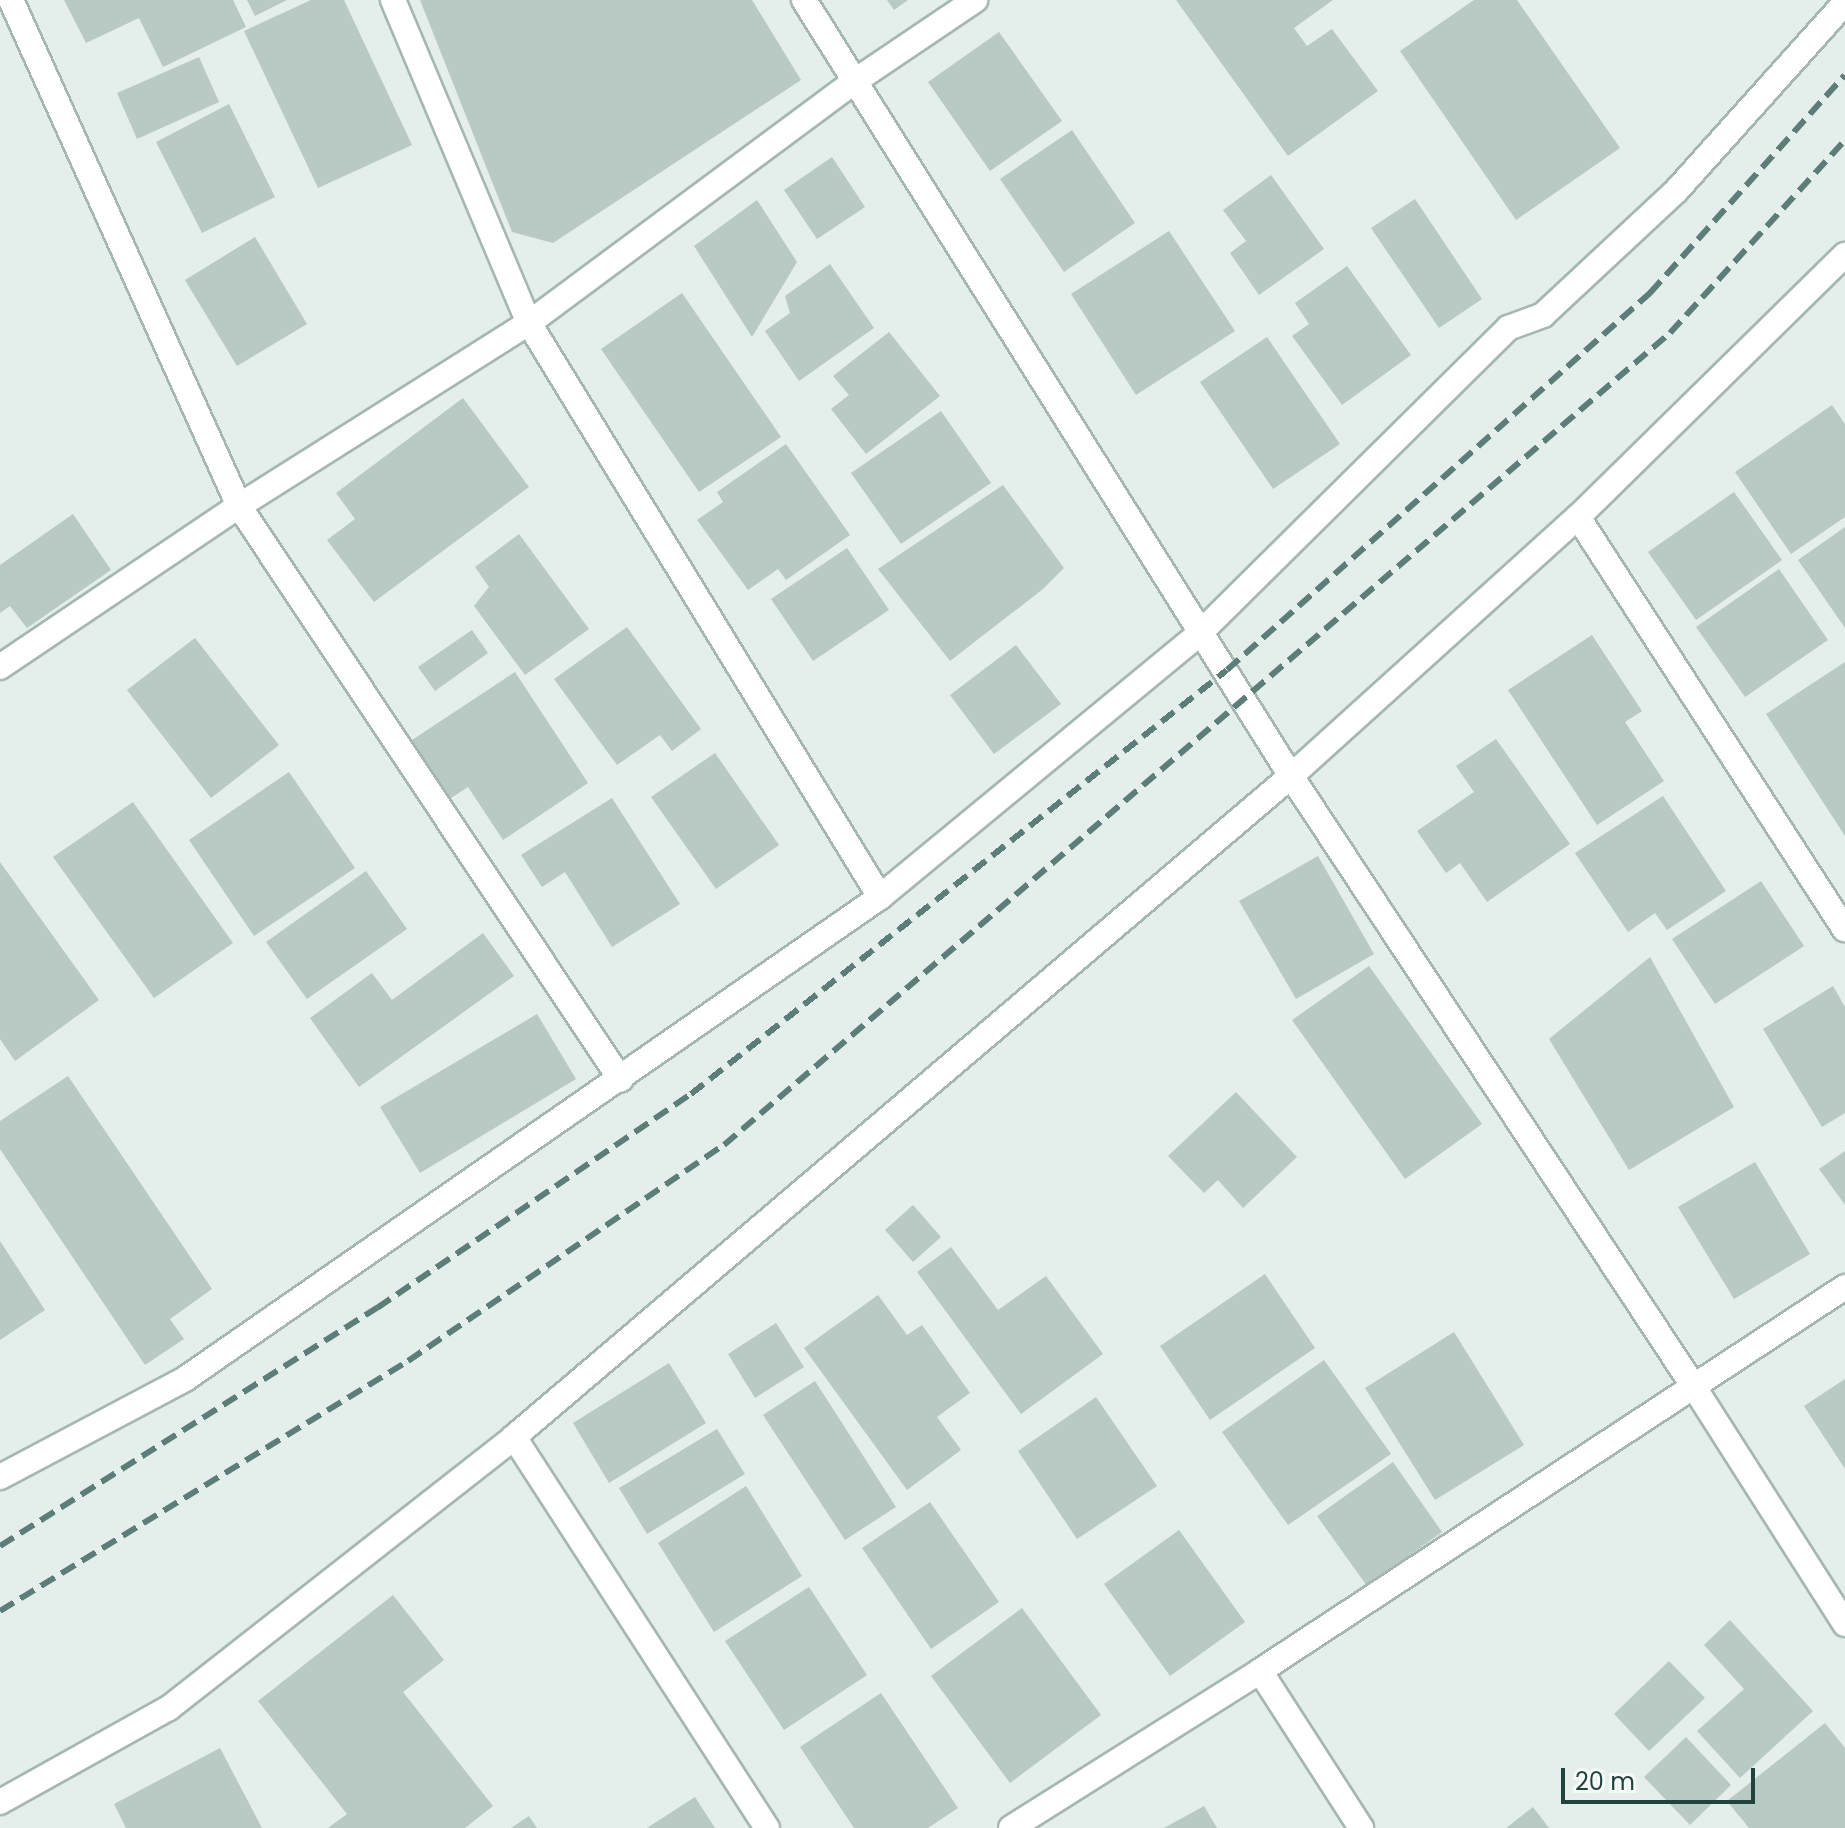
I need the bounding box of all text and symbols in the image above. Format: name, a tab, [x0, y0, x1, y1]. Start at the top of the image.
scale bar	[1565, 1752, 1759, 1802]
text: 20 m	[1575, 1765, 1635, 1798]

